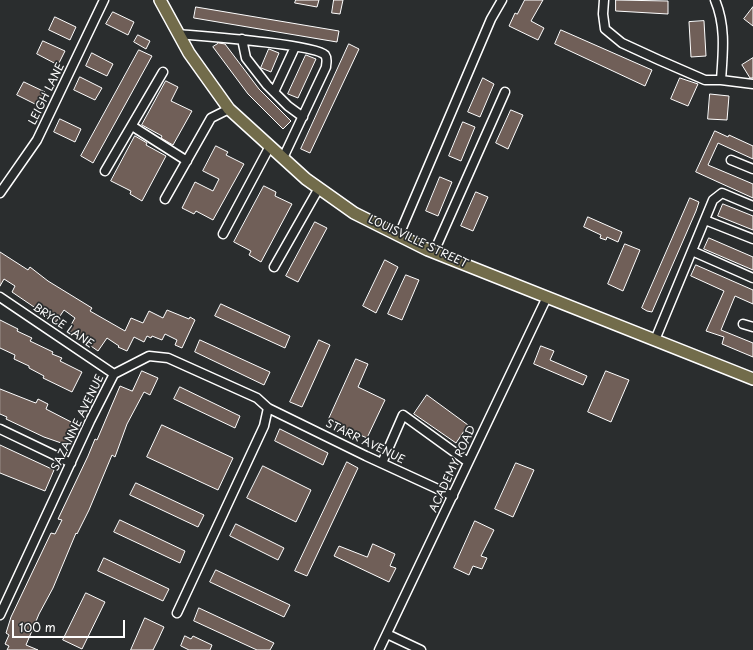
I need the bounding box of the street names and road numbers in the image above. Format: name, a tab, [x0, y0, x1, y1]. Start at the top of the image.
street label: LEIGH LANE	[26, 61, 68, 127]
street label: LOUISVILLE STREET	[366, 213, 470, 271]
street label: BRYCE LANE	[30, 301, 96, 351]
street label: SAZANNE AVENUE	[49, 373, 107, 473]
street label: STARR AVENUE	[323, 417, 407, 467]
street label: ACADEMY ROAD	[427, 424, 479, 514]

